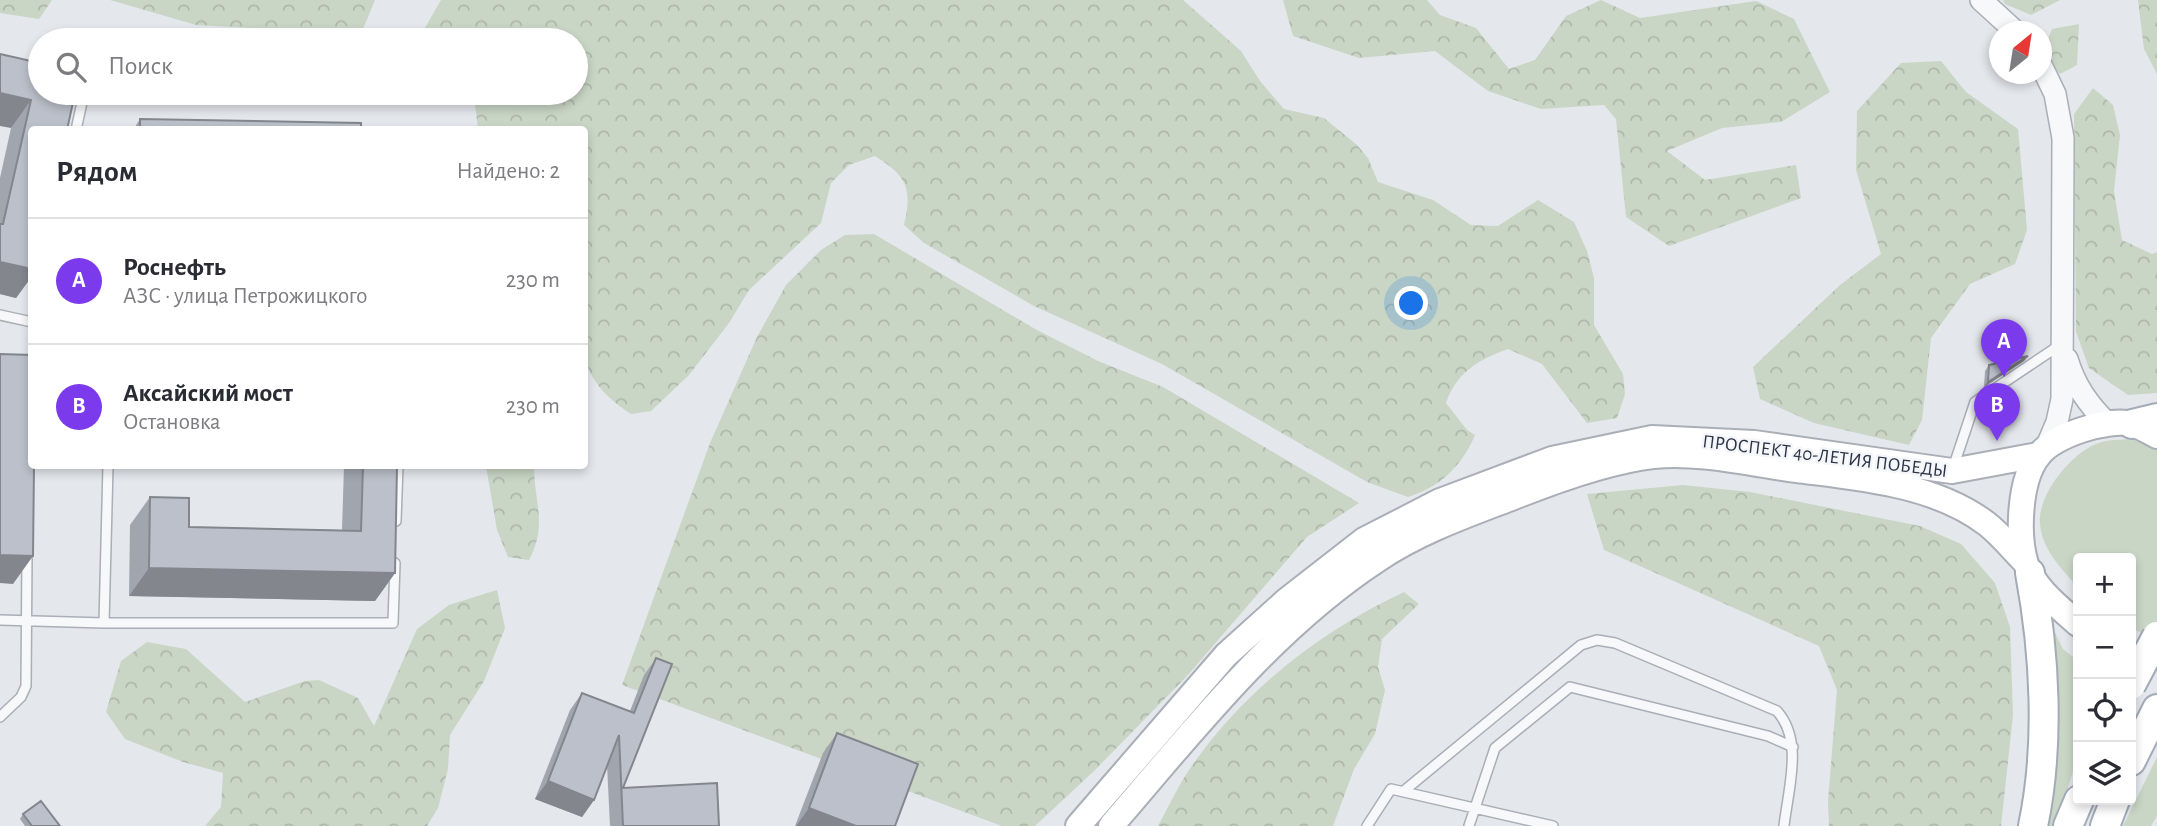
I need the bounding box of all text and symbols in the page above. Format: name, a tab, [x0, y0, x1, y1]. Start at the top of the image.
north arrow	[1989, 21, 2052, 84]
search box	[28, 28, 588, 105]
icon: search	[52, 48, 90, 86]
text: Поиск	[108, 53, 173, 79]
text: Рядом	[56, 157, 138, 187]
text: Найдено: 2	[457, 160, 560, 183]
text: Роснефть	[123, 254, 226, 280]
text: A	[72, 269, 86, 292]
text: 230 m	[506, 269, 560, 292]
text: АЗС · улица Петрожицкого	[123, 285, 367, 308]
your location	[1394, 286, 1428, 320]
pin: A	[1981, 319, 2027, 377]
text: Аксайский мост	[123, 380, 293, 406]
pin: B	[1974, 383, 2020, 441]
text: B	[72, 395, 86, 418]
text: 230 m	[506, 395, 560, 418]
text: Остановка	[123, 411, 221, 434]
street label: ПРОСПЕКТ 40-ЛЕТИЯ ПОБЕДЫ	[1701, 432, 1948, 481]
map controls	[2073, 553, 2136, 805]
button: +	[2073, 553, 2136, 616]
button: −	[2073, 616, 2136, 679]
button: locate	[2073, 679, 2136, 742]
button: layers	[2073, 742, 2136, 805]

